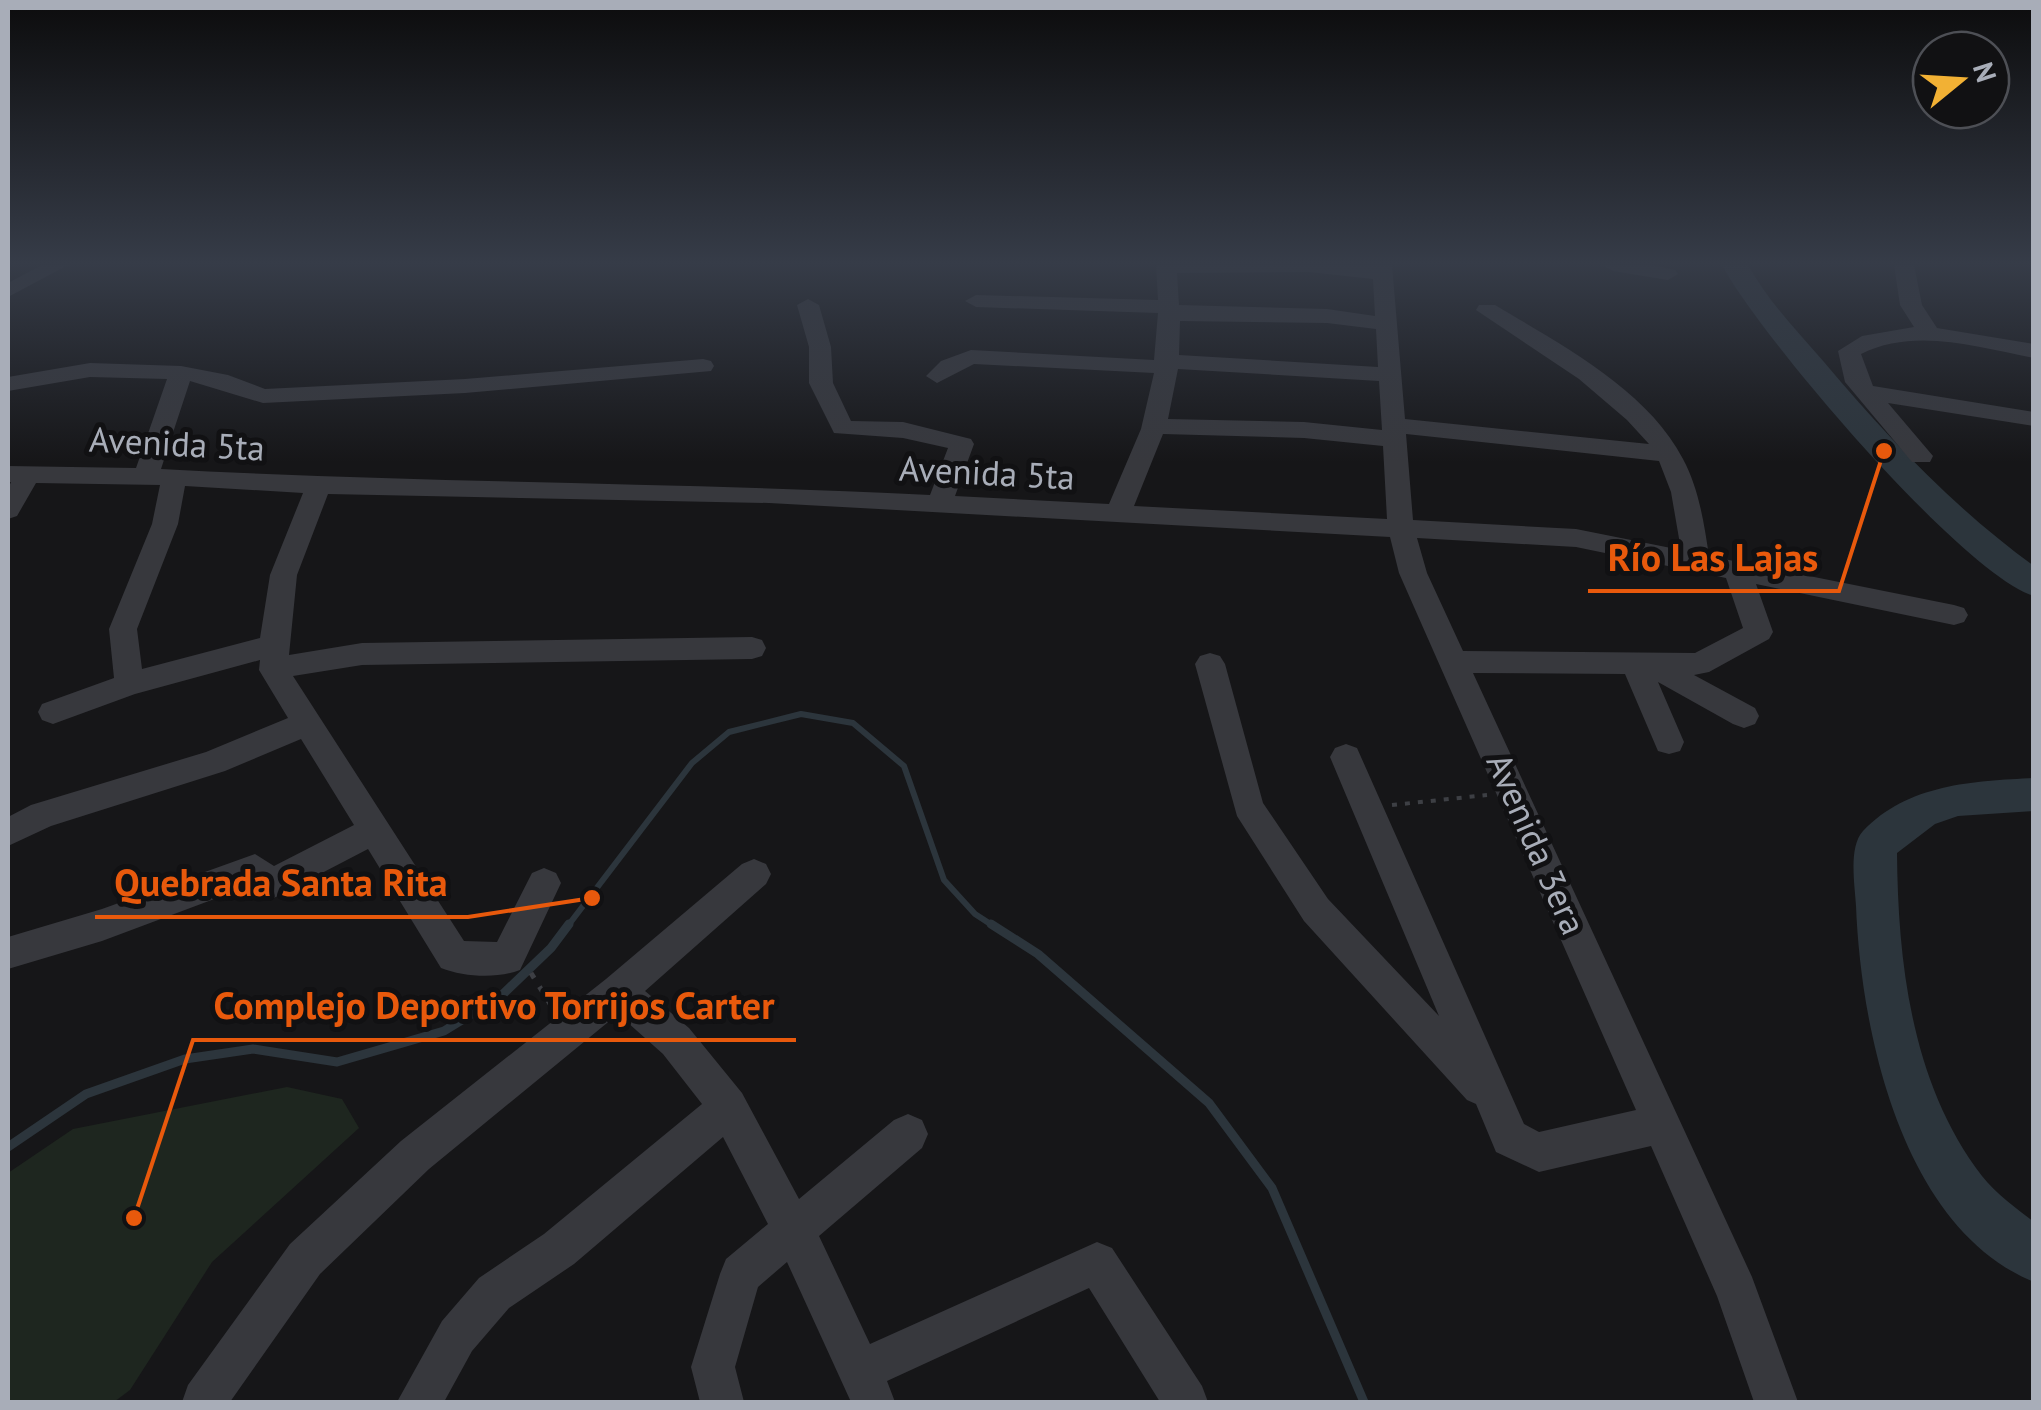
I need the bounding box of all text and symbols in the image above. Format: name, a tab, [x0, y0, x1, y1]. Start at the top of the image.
north arrow	[1911, 30, 2011, 130]
text: N	[1965, 58, 2006, 87]
street label: Avenida 5ta	[88, 415, 266, 471]
street label: Avenida 5ta	[898, 444, 1076, 500]
callout: Río Las Lajas	[1588, 523, 1839, 591]
text: Río Las Lajas	[1608, 532, 1818, 581]
street label: Avenida 3era	[1477, 746, 1597, 941]
callout: Quebrada Santa Rita	[95, 849, 468, 917]
text: Quebrada Santa Rita	[114, 857, 448, 906]
callout: Complejo Deportivo Torrijos Carter	[193, 972, 796, 1040]
text: Complejo Deportivo Torrijos Carter	[214, 980, 775, 1029]

